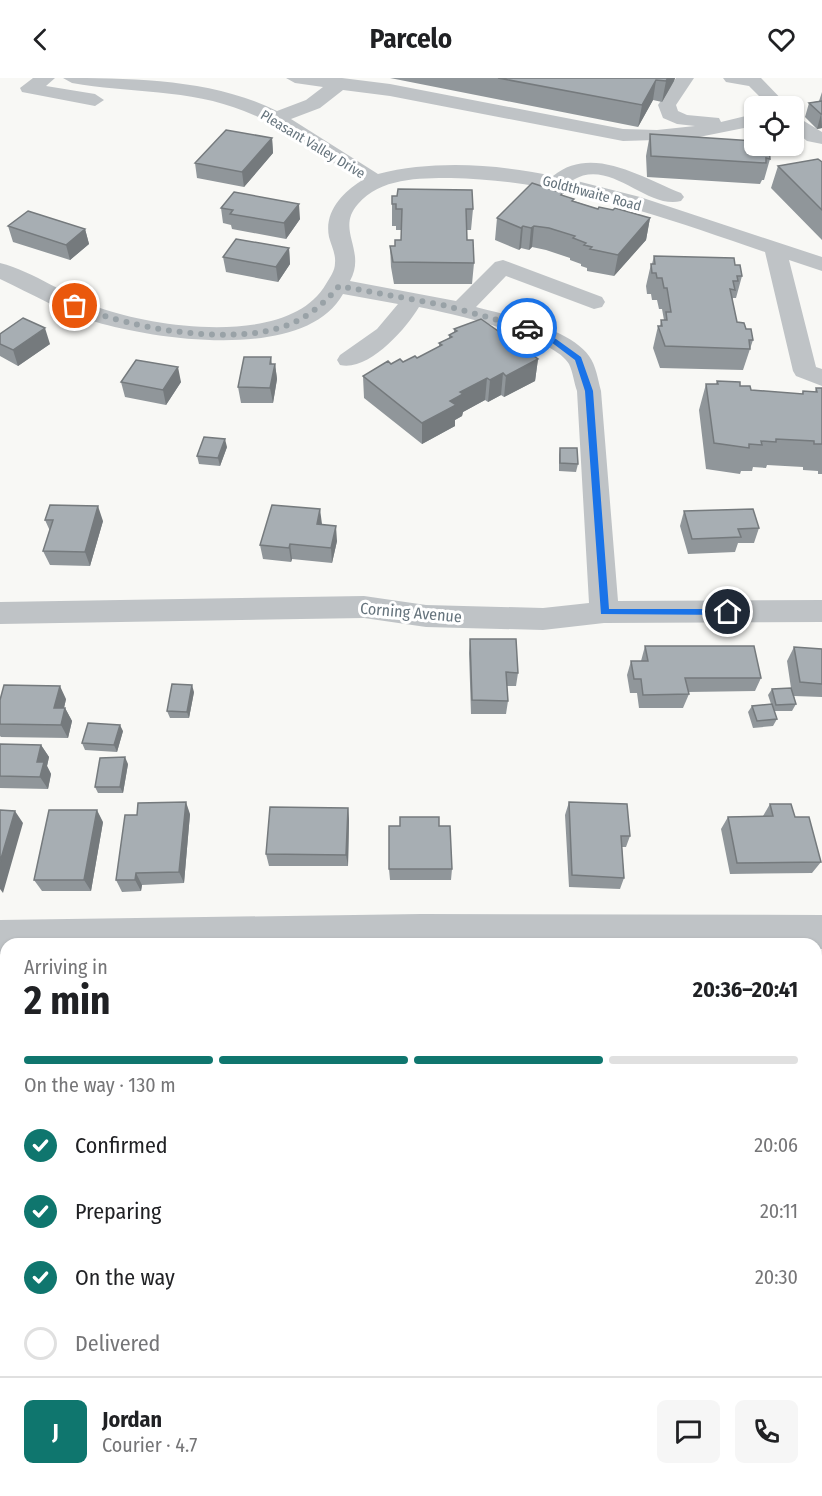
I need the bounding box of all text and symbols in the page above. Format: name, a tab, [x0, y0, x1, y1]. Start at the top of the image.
icon: back	[24, 23, 57, 56]
text: Parcelo	[370, 23, 452, 55]
icon: heart	[765, 23, 798, 56]
map controls	[744, 96, 804, 156]
button: locate	[744, 96, 804, 156]
street label: Pleasant Valley Drive	[257, 106, 368, 182]
street label: Goldthwaite Road	[541, 172, 643, 215]
pin	[49, 280, 100, 331]
icon: bag	[58, 289, 91, 322]
courier	[497, 298, 557, 358]
icon: car	[511, 312, 544, 345]
pin	[702, 586, 753, 637]
icon: home	[711, 595, 744, 628]
street label: Corning Avenue	[359, 599, 463, 626]
text: Arriving in	[24, 955, 108, 979]
text: 20:36–20:41	[693, 976, 798, 1003]
text: 2 min	[24, 978, 110, 1024]
text: On the way · 130 m	[24, 1073, 176, 1097]
icon: check	[24, 1129, 57, 1162]
text: Confirmed	[75, 1132, 168, 1159]
text: 20:06	[754, 1133, 798, 1157]
icon: check	[24, 1195, 57, 1228]
text: Preparing	[75, 1198, 161, 1225]
text: 20:11	[760, 1199, 798, 1223]
icon: check	[24, 1261, 57, 1294]
text: On the way	[75, 1264, 175, 1291]
text: 20:30	[755, 1265, 798, 1289]
text: Delivered	[75, 1330, 160, 1357]
button: chat	[657, 1400, 720, 1463]
button: phone	[735, 1400, 798, 1463]
text: Jordan	[102, 1406, 162, 1433]
text: J	[52, 1418, 59, 1445]
text: Courier · 4.7	[102, 1433, 197, 1457]

